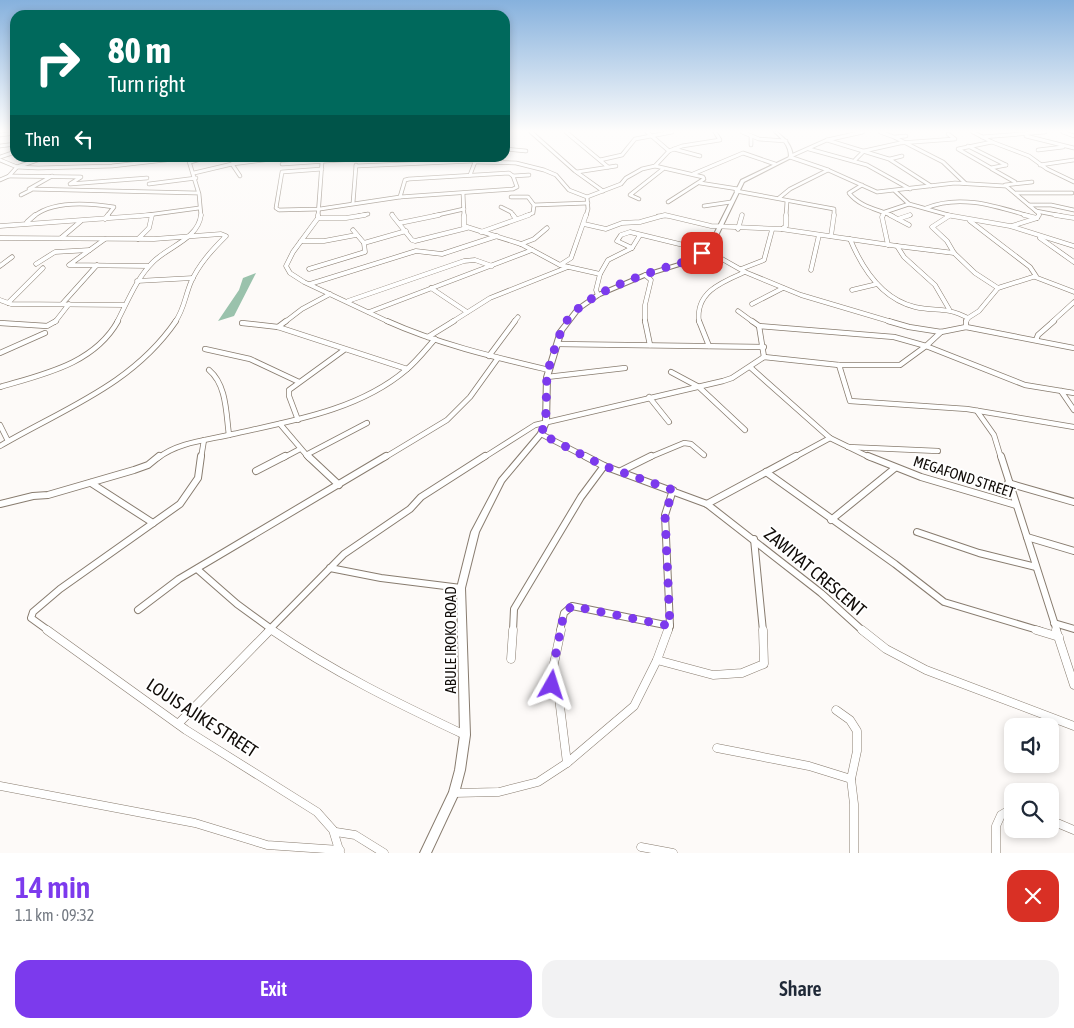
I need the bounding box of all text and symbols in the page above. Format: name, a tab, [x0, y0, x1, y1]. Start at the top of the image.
icon: right	[25, 30, 90, 95]
text: 80 m	[108, 30, 171, 70]
text: Turn right	[108, 71, 185, 97]
icon: left	[70, 125, 98, 153]
text: Then	[25, 128, 60, 150]
pin	[681, 232, 723, 274]
icon: arrive	[688, 239, 716, 267]
street label: MEGAFOND STREET	[911, 452, 1017, 501]
street label: ZAWIYAT CRESCENT	[760, 523, 871, 620]
street label: ABULE IROKO ROAD	[442, 586, 459, 694]
position arrow	[525, 658, 577, 710]
street label: LOUIS AJIKE STREET	[143, 674, 262, 761]
map controls	[1004, 718, 1059, 838]
button: sound	[1004, 718, 1059, 773]
button: search	[1004, 783, 1059, 838]
text: 14 min	[15, 870, 90, 904]
button: close	[1007, 870, 1059, 922]
text: 1.1 km · 09:32	[15, 906, 94, 924]
button: Exit	[15, 960, 532, 1018]
button: Share	[542, 960, 1059, 1018]

